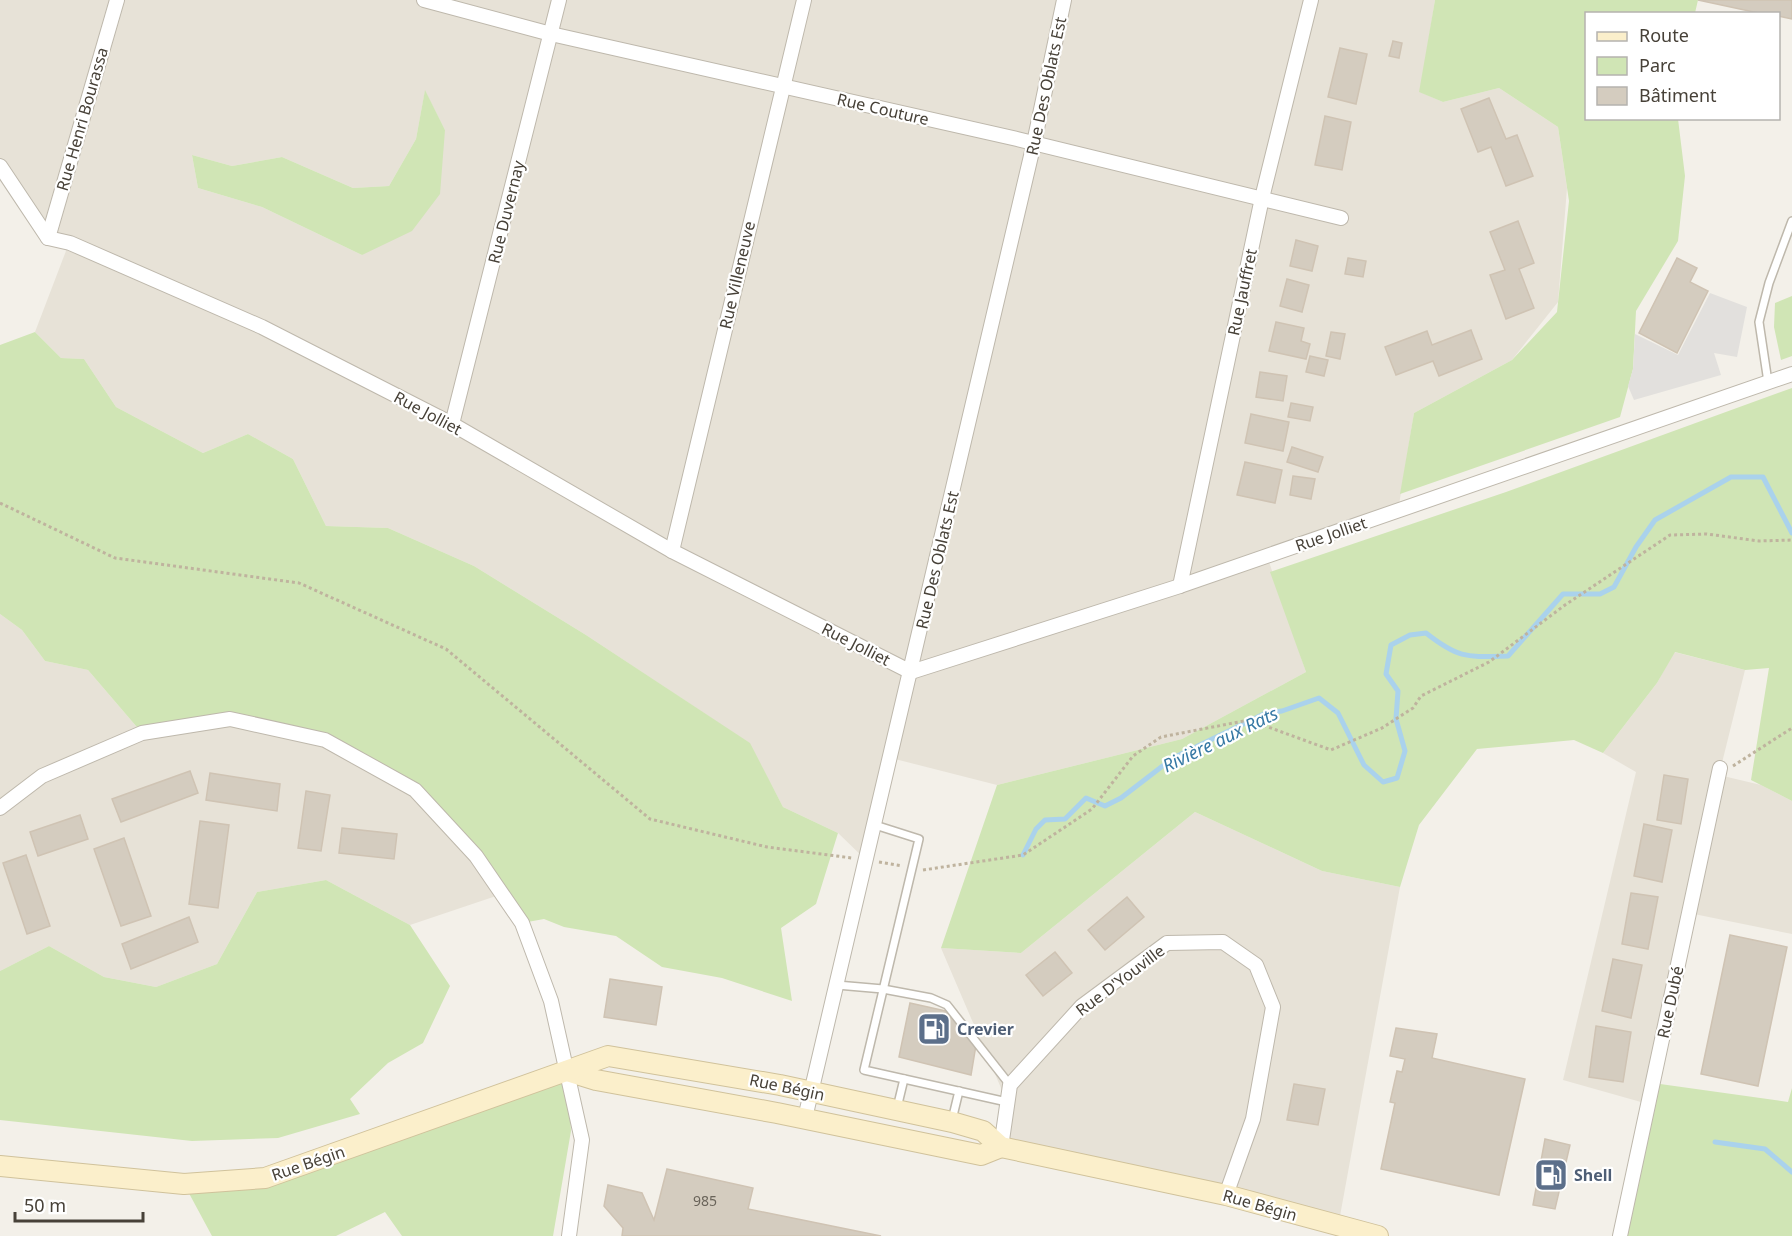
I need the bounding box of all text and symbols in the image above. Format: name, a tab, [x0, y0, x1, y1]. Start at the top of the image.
legend	[1585, 12, 1780, 120]
street label: Rue Des Oblats Est	[1021, 15, 1071, 157]
text: Route	[1639, 23, 1689, 47]
street label: Rue Henri Bourassa	[51, 45, 113, 193]
text: Parc	[1639, 53, 1676, 77]
text: Bâtiment	[1639, 83, 1717, 107]
street label: Rue Couture	[835, 88, 931, 130]
street label: Rue Duvernay	[483, 157, 530, 266]
street label: Rue Villeneuve	[714, 219, 760, 331]
street label: Rue Jauffret	[1222, 246, 1262, 338]
street label: Rue Jolliet	[390, 386, 466, 440]
street label: Rue Des Oblats Est	[910, 489, 964, 631]
street label: Rue Jolliet	[1292, 511, 1370, 556]
street label: Rue Jolliet	[818, 617, 894, 671]
water label: Rivière aux Rats	[1158, 701, 1282, 777]
street label: Rue D'Youville	[1071, 939, 1169, 1021]
street label: Rue Dubé	[1652, 964, 1688, 1040]
fuel station icon: Crevier	[916, 1011, 952, 1047]
place label: Crevier	[957, 1018, 1014, 1040]
street label: Rue Bégin	[747, 1068, 827, 1106]
street label: Rue Bégin	[268, 1140, 348, 1186]
fuel station icon: Shell	[1533, 1157, 1569, 1193]
place label: Shell	[1574, 1164, 1612, 1186]
street label: Rue Bégin	[1220, 1184, 1300, 1226]
scale bar	[15, 1185, 142, 1223]
house number: 985	[693, 1191, 717, 1210]
text: 50 m	[24, 1193, 66, 1217]

